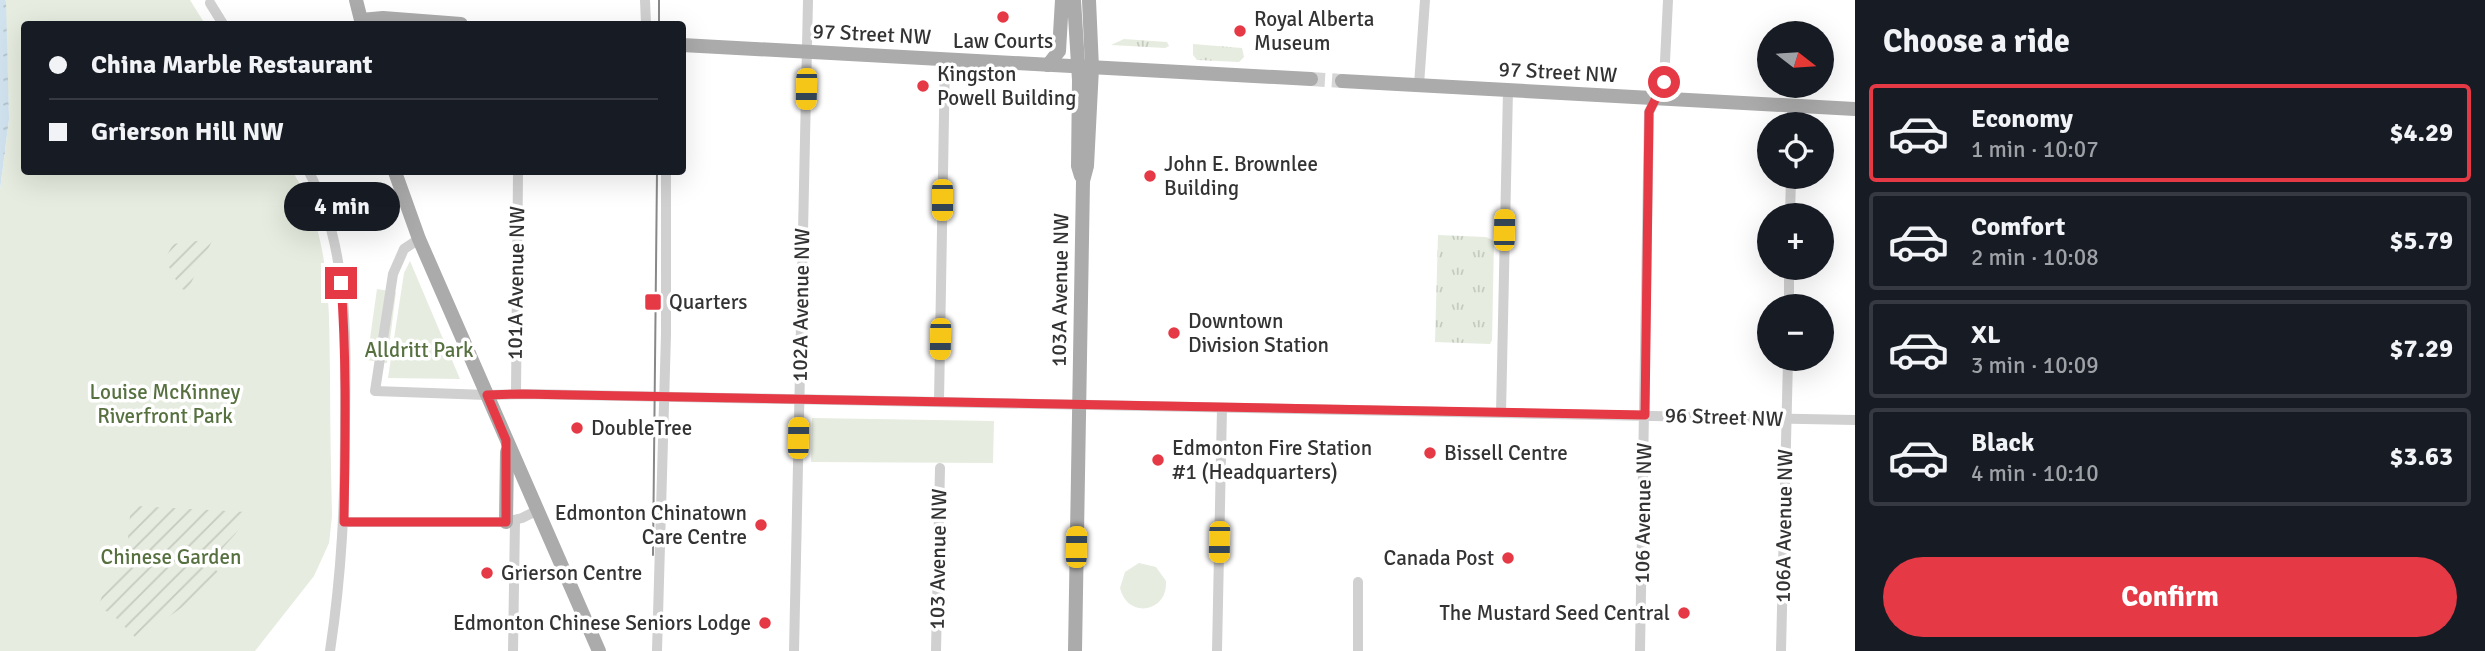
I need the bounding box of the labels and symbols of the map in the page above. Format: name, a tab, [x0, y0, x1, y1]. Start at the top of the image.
place label: Royal Alberta Museum	[1254, 6, 1374, 56]
marker: Law Courts	[995, 9, 1011, 25]
street label: 97 Street NW	[812, 18, 932, 50]
north arrow	[1757, 21, 1834, 98]
marker: Royal Alberta Museum	[1232, 23, 1248, 39]
place label: Law Courts	[953, 28, 1053, 54]
street label: 97 Street NW	[1498, 56, 1618, 88]
place label: Kingston Powell Building	[937, 61, 1076, 111]
route start	[1648, 66, 1680, 98]
car	[796, 68, 817, 110]
marker: Kingston Powell Building	[915, 78, 931, 94]
place label: John E. Brownlee Building	[1164, 151, 1318, 201]
marker: John E. Brownlee Building	[1142, 168, 1158, 184]
car	[932, 179, 953, 221]
callout: 4 min	[283, 182, 399, 230]
street label: 101A Avenue NW	[502, 206, 530, 360]
car	[1494, 209, 1515, 251]
street label: 103A Avenue NW	[1046, 213, 1074, 367]
street label: 102A Avenue NW	[787, 228, 815, 382]
route end	[325, 267, 357, 299]
place label: Quarters	[669, 289, 748, 315]
marker: Quarters	[643, 292, 663, 312]
place label: Downtown Division Station	[1188, 308, 1329, 358]
car	[930, 318, 951, 360]
marker: Downtown Division Station	[1166, 325, 1182, 341]
park label: Alldritt Park	[364, 337, 474, 363]
park label: Louise McKinney Riverfront Park	[90, 379, 241, 429]
street label: 96 Street NW	[1664, 402, 1784, 432]
place label: DoubleTree	[591, 415, 692, 441]
car	[788, 417, 809, 459]
marker: DoubleTree	[569, 420, 585, 436]
place label: Edmonton Fire Station #1 (Headquarters)	[1172, 435, 1372, 485]
place label: Bissell Centre	[1444, 440, 1568, 466]
street label: 106 Avenue NW	[1629, 442, 1657, 584]
marker: Bissell Centre	[1422, 445, 1438, 461]
street label: 106A Avenue NW	[1770, 449, 1798, 603]
marker: Edmonton Fire Station #1 (Headquarters)	[1150, 452, 1166, 468]
street label: 103 Avenue NW	[924, 488, 952, 630]
place label: Edmonton Chinatown Care Centre	[555, 500, 747, 550]
marker: Edmonton Chinatown Care Centre	[753, 517, 769, 533]
car	[1209, 521, 1230, 563]
car	[1066, 526, 1087, 568]
park label: Chinese Garden	[101, 544, 241, 570]
place label: Canada Post	[1384, 545, 1494, 571]
marker: Canada Post	[1500, 550, 1516, 566]
place label: Grierson Centre	[501, 560, 642, 586]
marker: Grierson Centre	[479, 565, 495, 581]
place label: The Mustard Seed Central	[1440, 600, 1670, 626]
marker: The Mustard Seed Central	[1676, 605, 1692, 621]
place label: Edmonton Chinese Seniors Lodge	[453, 610, 751, 636]
marker: Edmonton Chinese Seniors Lodge	[757, 615, 773, 631]

